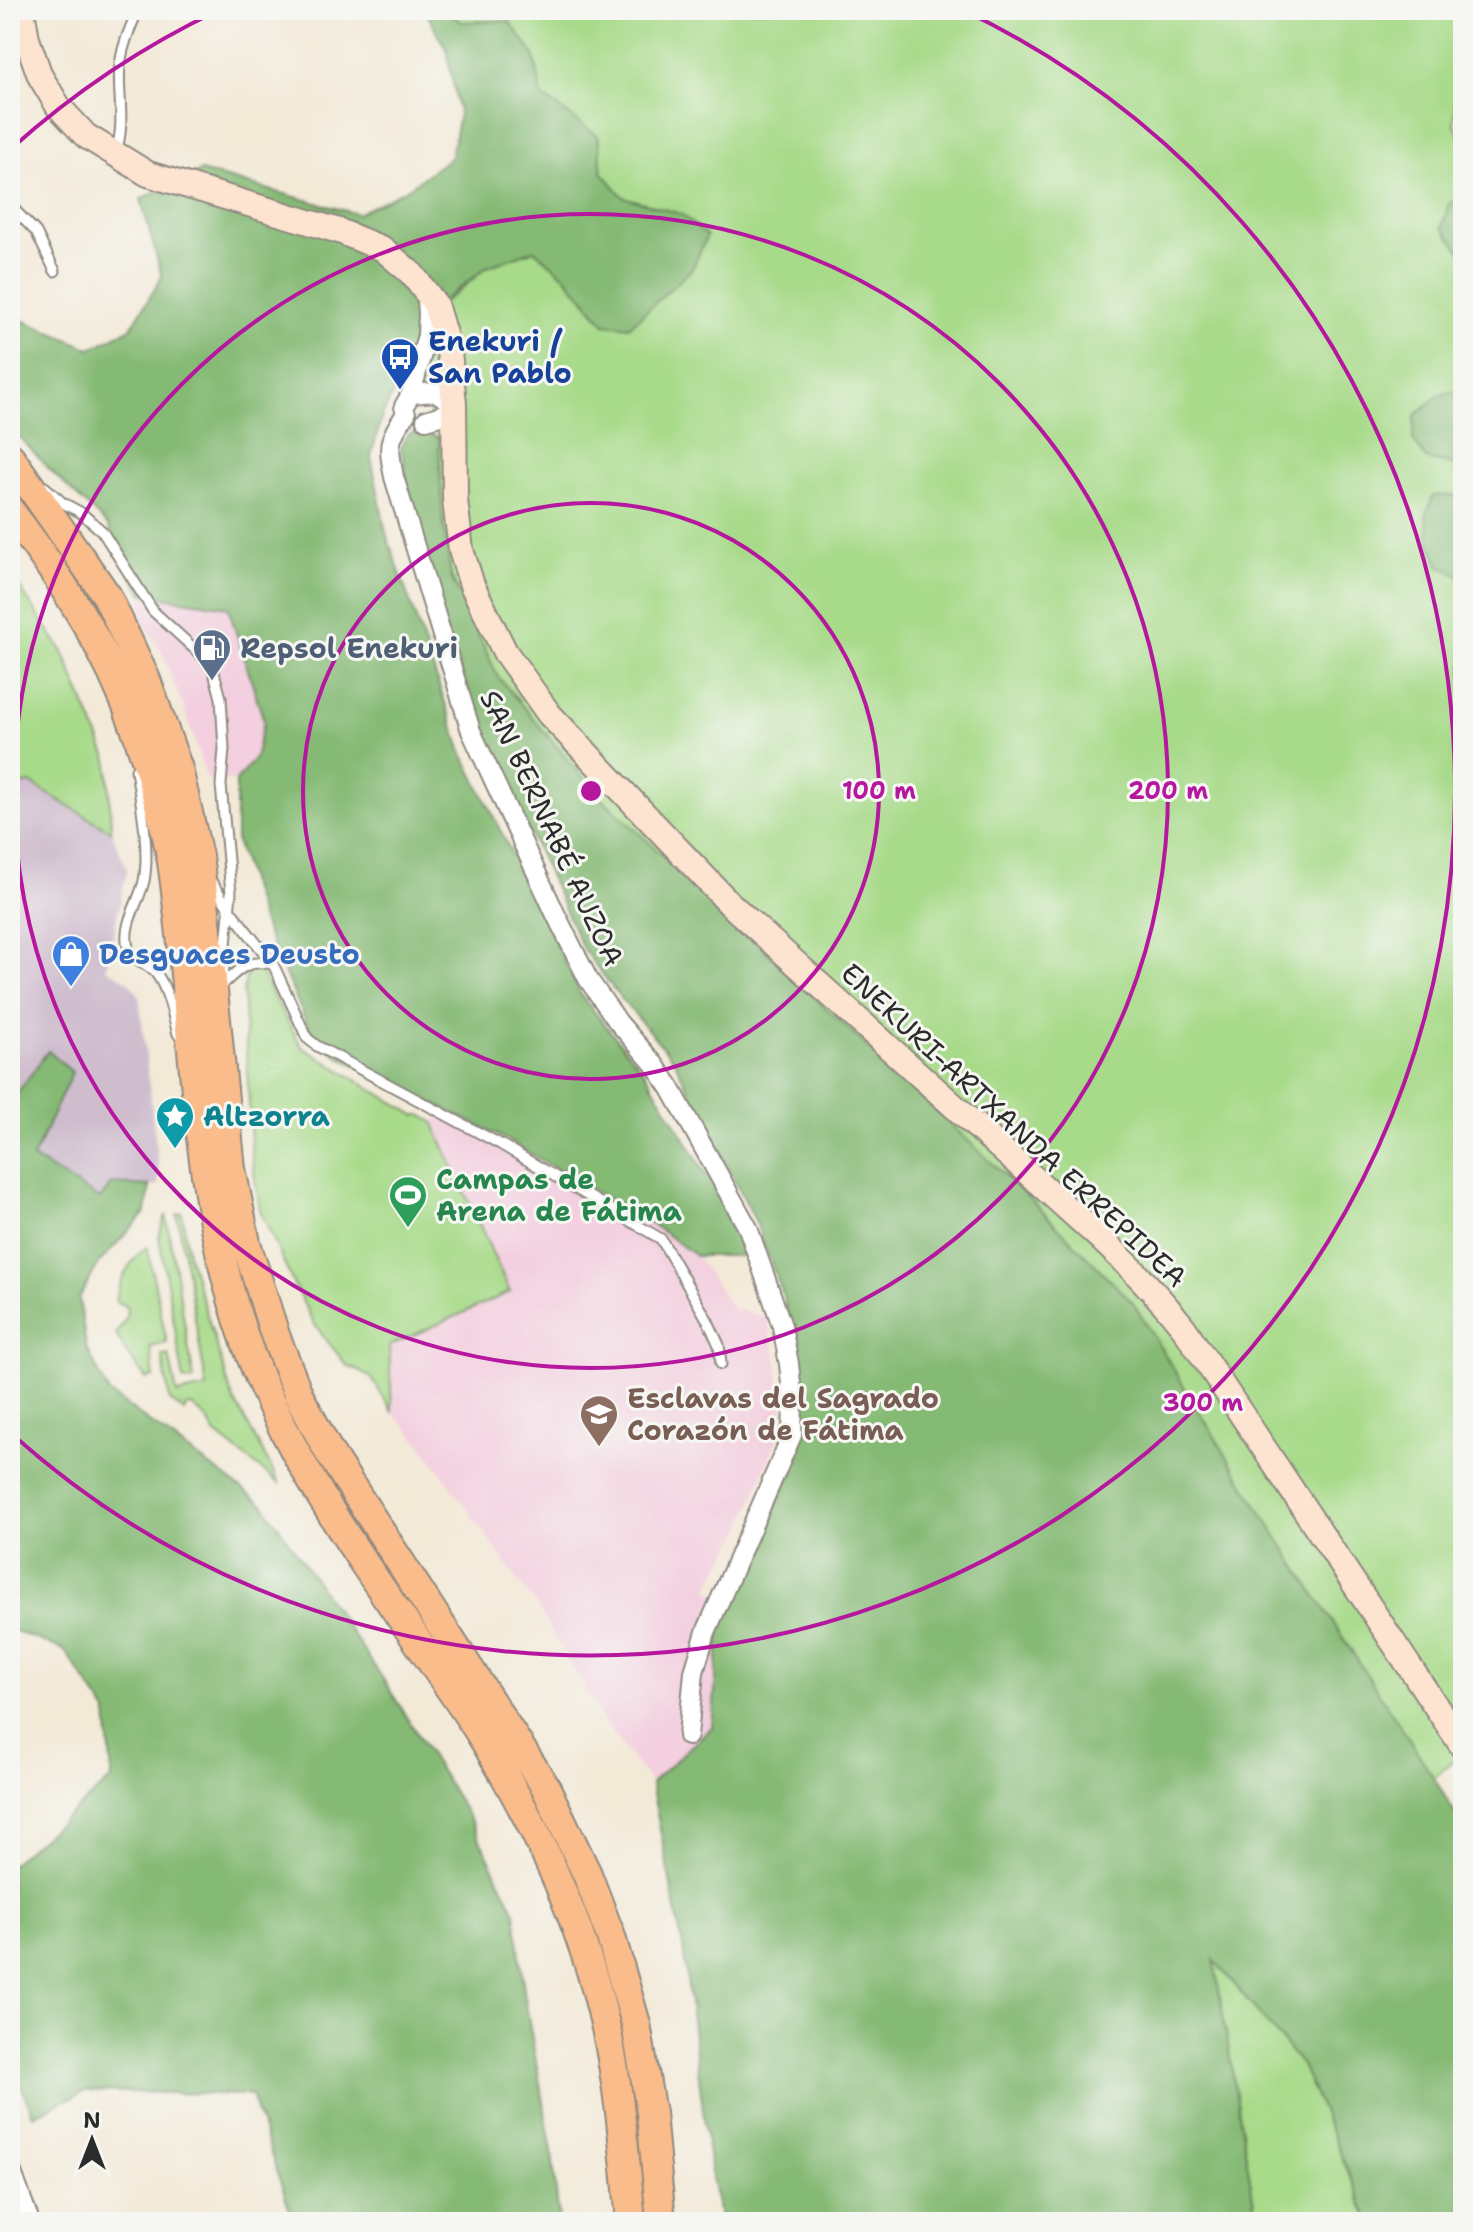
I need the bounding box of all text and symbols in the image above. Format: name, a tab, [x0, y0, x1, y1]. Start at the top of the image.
place label: Enekuri / San Pablo	[428, 322, 572, 392]
bus stop icon: Enekuri / San Pablo	[379, 336, 421, 391]
fuel station icon: Repsol Enekuri	[191, 627, 233, 682]
place label: Repsol Enekuri	[240, 629, 458, 667]
street label: SAN BERNABÉ AUZOA	[471, 684, 633, 972]
text: 100 m	[842, 775, 916, 807]
text: 200 m	[1128, 775, 1208, 807]
centre of rings	[577, 777, 605, 805]
shop icon: Desguaces Deusto	[50, 933, 92, 988]
place label: Desguaces Deusto	[99, 935, 360, 973]
street label: ENEKURI-ARTXANDA ERREPIDEA	[833, 954, 1195, 1296]
place icon: Altzorra	[154, 1095, 196, 1150]
place label: Altzorra	[203, 1097, 330, 1135]
place label: Campas de Arena de Fátima	[436, 1160, 682, 1230]
sports icon: Campas de Arena de Fátima	[387, 1174, 429, 1229]
place label: Esclavas del Sagrado Corazón de Fátima	[627, 1379, 939, 1449]
text: 300 m	[1163, 1387, 1243, 1419]
school or university icon: Esclavas del Sagrado Corazón de Fátima	[578, 1393, 620, 1448]
north arrow	[52, 2100, 132, 2180]
text: N	[83, 2106, 101, 2135]

